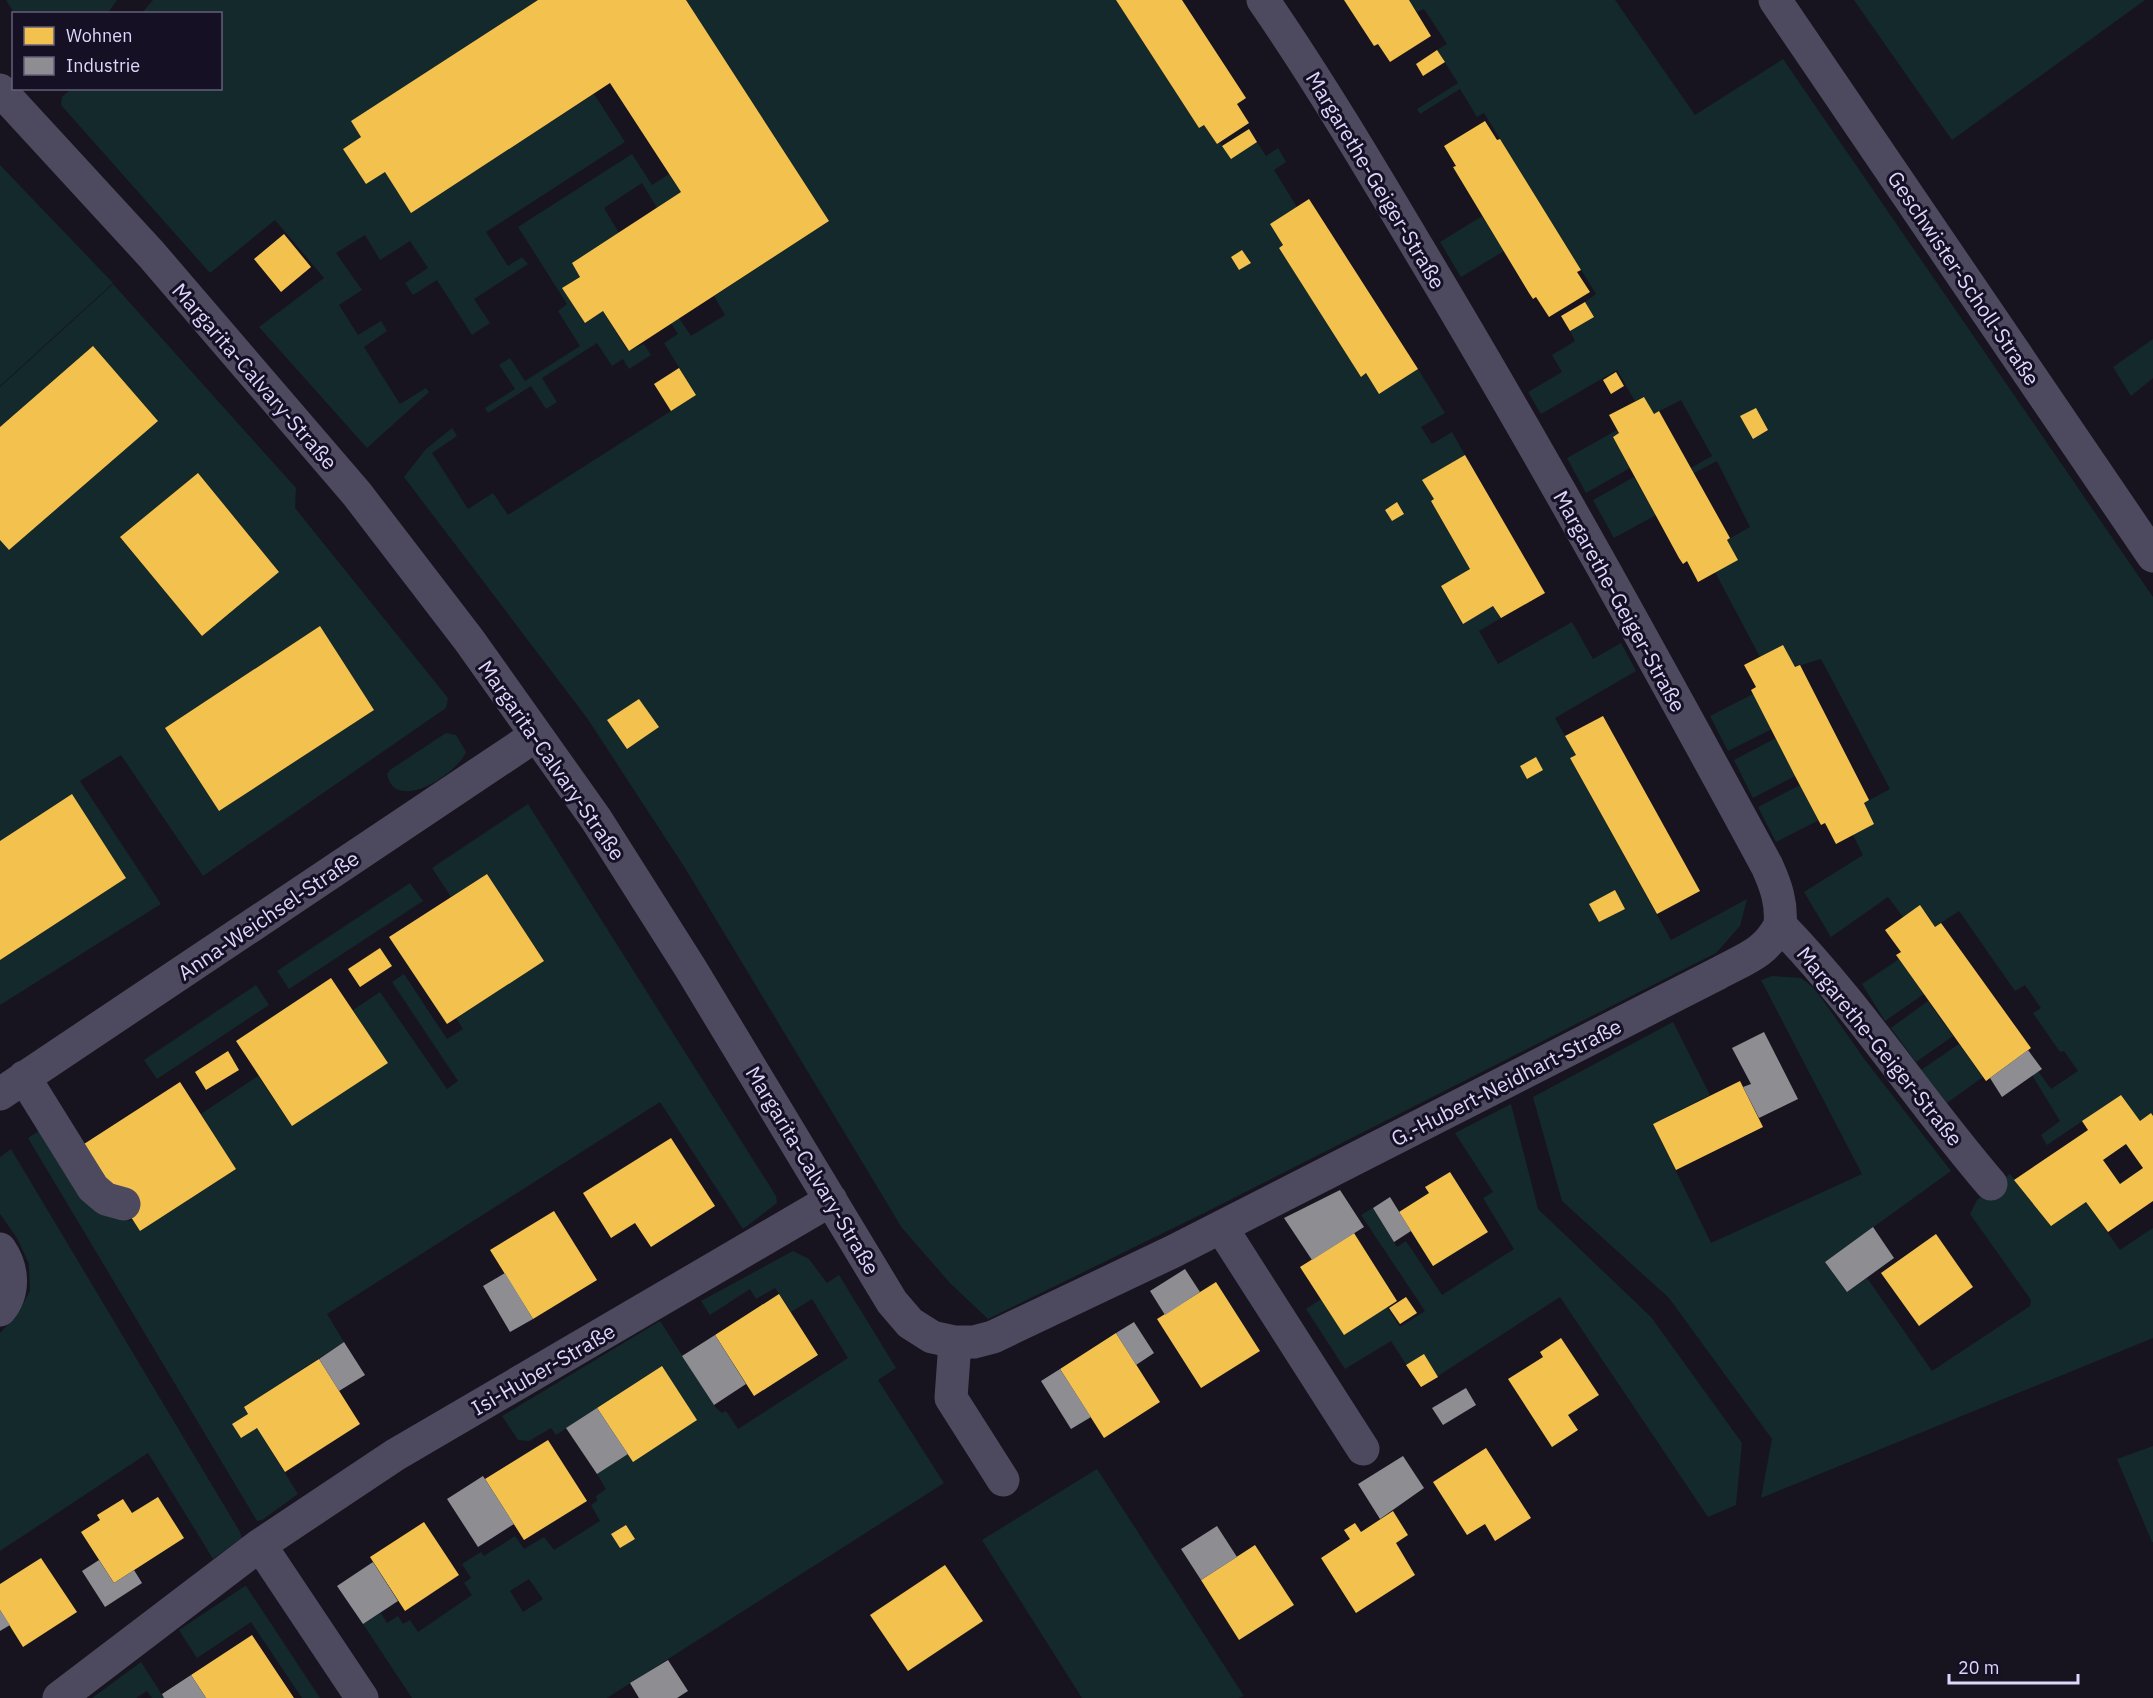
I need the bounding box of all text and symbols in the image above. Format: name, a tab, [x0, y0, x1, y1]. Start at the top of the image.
legend	[12, 12, 222, 90]
text: Wohnen	[66, 24, 132, 47]
text: Industrie	[66, 54, 140, 77]
street label: Margarethe-Geiger-Straße	[1300, 66, 1452, 294]
street label: Geschwister-Scholl-Straße	[1882, 165, 2046, 391]
street label: Margarita-Calvary-Straße	[166, 277, 344, 475]
street label: Margarethe-Geiger-Straße	[1547, 485, 1693, 717]
street label: Margarita-Calvary-Straße	[472, 654, 632, 866]
street label: Anna-Weichsel-Straße	[172, 844, 364, 986]
street label: Margarethe-Geiger-Straße	[1791, 940, 1969, 1152]
street label: G.-Hubert-Neidhart-Straße	[1386, 1012, 1626, 1152]
street label: Margarita-Calvary-Straße	[740, 1061, 886, 1279]
street label: Isi-Huber-Straße	[466, 1317, 620, 1421]
scale bar	[1949, 1647, 2078, 1685]
text: 20 m	[1958, 1656, 2000, 1679]

